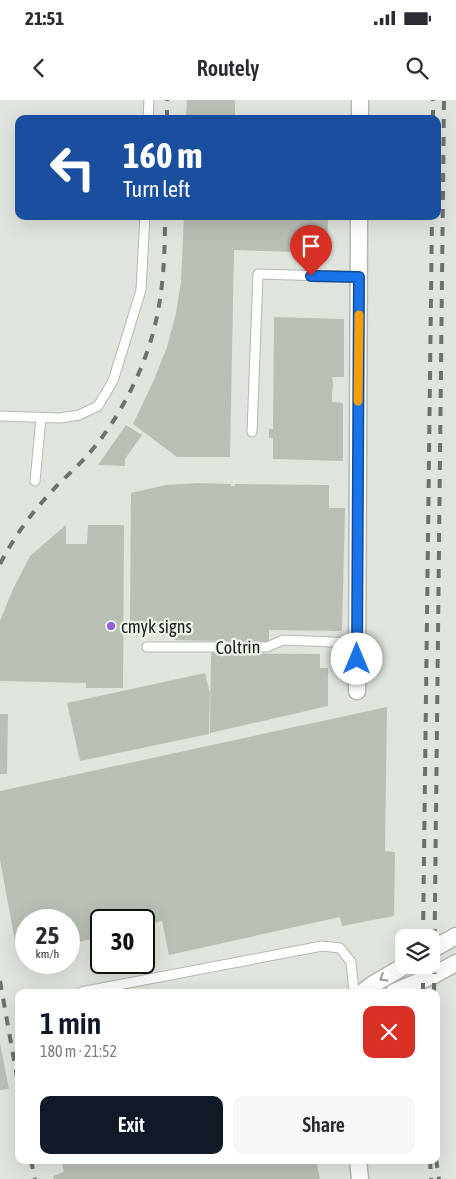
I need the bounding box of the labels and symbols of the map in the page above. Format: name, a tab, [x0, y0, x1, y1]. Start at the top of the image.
pin	[290, 225, 332, 276]
place label: cmyk signs	[121, 616, 192, 637]
marker: cmyk signs	[105, 620, 117, 632]
position arrow	[330, 632, 382, 684]
street label: Coltrin	[215, 636, 261, 658]
speed limit sign: 30	[90, 909, 155, 974]
one-way arrow	[380, 971, 389, 981]

